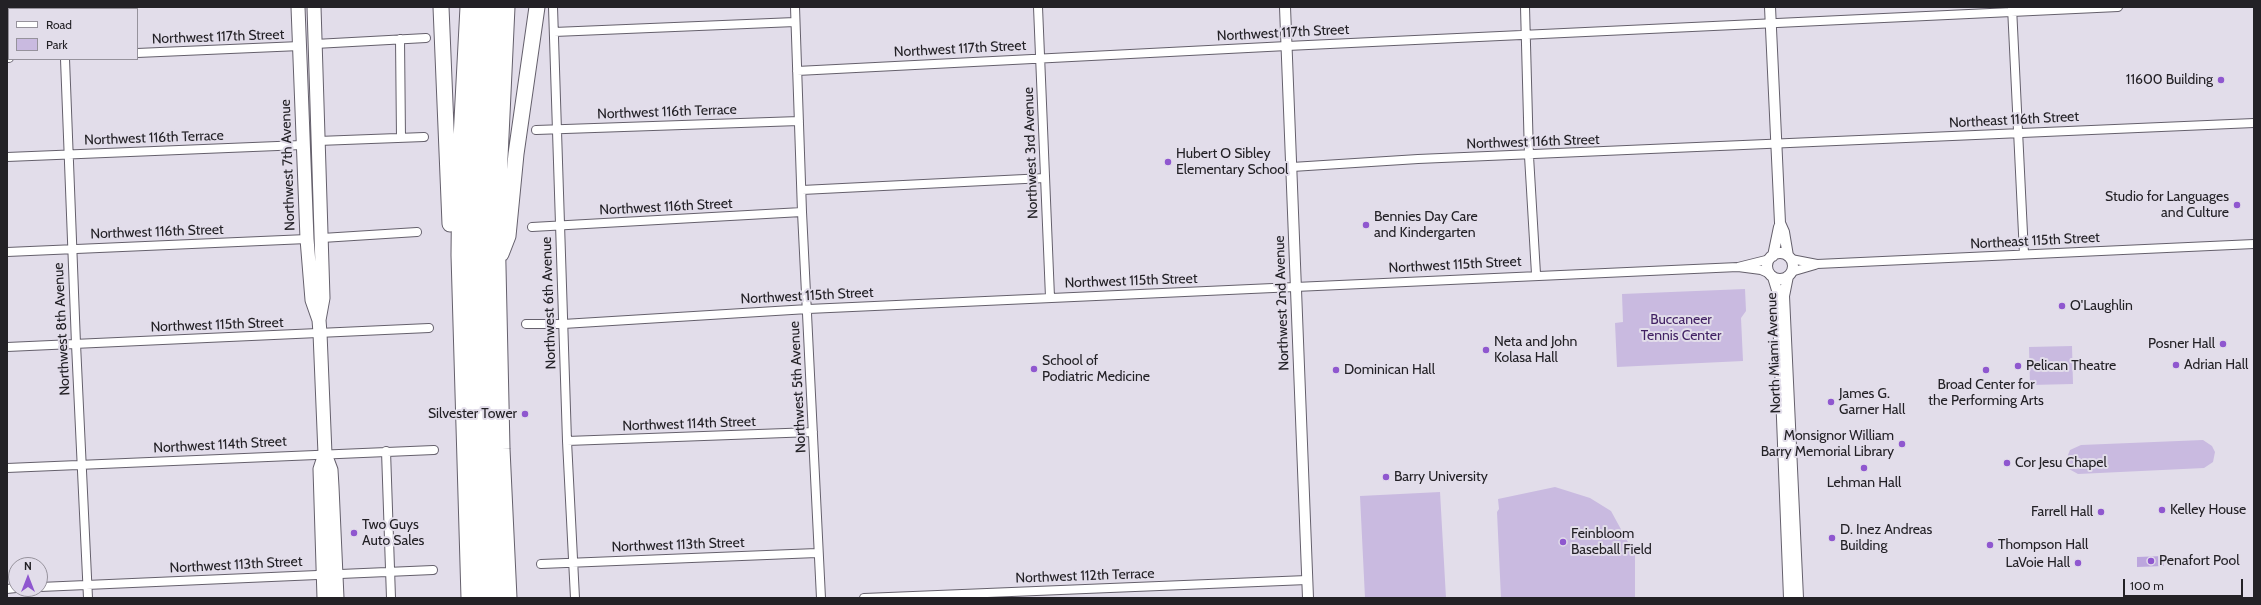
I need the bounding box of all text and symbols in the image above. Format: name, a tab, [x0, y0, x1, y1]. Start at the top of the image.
legend	[8, 8, 138, 60]
text: Road	[46, 17, 72, 32]
street label: Northwest 117th Street	[1216, 21, 1350, 45]
street label: Northwest 117th Street	[151, 26, 285, 48]
text: Park	[46, 37, 68, 52]
street label: Northwest 117th Street	[893, 37, 1027, 61]
place label: 11600 Building	[2126, 72, 2213, 88]
marker: 11600 Building	[2216, 75, 2226, 85]
street label: Northwest 3rd Avenue	[1020, 87, 1042, 219]
street label: Northwest 7th Avenue	[277, 99, 299, 231]
street label: Northwest 116th Terrace	[597, 101, 737, 123]
street label: Northeast 116th Street	[1949, 108, 2079, 132]
street label: Northwest 116th Terrace	[84, 127, 224, 149]
street label: Northwest 116th Street	[1466, 131, 1600, 153]
place label: Hubert O Sibley Elementary School	[1176, 146, 1288, 178]
marker: Hubert O Sibley Elementary School	[1163, 157, 1173, 167]
place label: Studio for Languages and Culture	[2105, 189, 2229, 222]
street label: Northwest 116th Street	[599, 195, 733, 219]
marker: Studio for Languages and Culture	[2232, 200, 2242, 210]
place label: Bennies Day Care and Kindergarten	[1374, 209, 1478, 242]
marker: Bennies Day Care and Kindergarten	[1361, 220, 1371, 230]
street label: Northwest 116th Street	[90, 221, 224, 243]
street label: Northeast 115th Street	[1970, 229, 2100, 253]
street label: Northwest 2nd Avenue	[1271, 235, 1293, 371]
street label: Northwest 6th Avenue	[538, 236, 560, 370]
street label: Northwest 115th Street	[1388, 253, 1522, 277]
street label: Northwest 8th Avenue	[50, 262, 74, 396]
street label: Northwest 115th Street	[1064, 270, 1198, 292]
street label: Northwest 115th Street	[740, 284, 874, 308]
street label: North Miami Avenue	[1763, 292, 1785, 414]
place label: O'Laughlin	[2070, 298, 2133, 314]
marker: O'Laughlin	[2057, 301, 2067, 311]
park label: Buccaneer Tennis Center	[1641, 312, 1721, 344]
street label: Northwest 115th Street	[150, 314, 284, 336]
street label: Northwest 5th Avenue	[786, 320, 810, 454]
place label: Neta and John Kolasa Hall	[1494, 334, 1577, 366]
place label: Posner Hall	[2148, 336, 2215, 352]
marker: Posner Hall	[2218, 339, 2228, 349]
marker: Neta and John Kolasa Hall	[1481, 345, 1491, 355]
place label: School of Podiatric Medicine	[1042, 353, 1150, 386]
place label: Adrian Hall	[2184, 357, 2248, 373]
place label: Pelican Theatre	[2026, 358, 2116, 374]
marker: Adrian Hall	[2171, 360, 2181, 370]
marker: Pelican Theatre	[2013, 361, 2023, 371]
place label: Dominican Hall	[1344, 362, 1435, 378]
marker: School of Podiatric Medicine	[1029, 364, 1039, 374]
marker: Dominican Hall	[1331, 365, 1341, 375]
marker: Broad Center for the Performing Arts	[1981, 365, 1991, 375]
place label: Broad Center for the Performing Arts	[1928, 377, 2044, 410]
place label: James G. Garner Hall	[1839, 386, 1905, 418]
marker: James G. Garner Hall	[1826, 397, 1836, 407]
place label: Silvester Tower	[428, 406, 517, 422]
marker: Silvester Tower	[520, 409, 530, 419]
street label: Northwest 114th Street	[622, 413, 756, 435]
place label: Monsignor William Barry Memorial Library	[1761, 428, 1894, 460]
street label: Northwest 114th Street	[153, 433, 287, 457]
marker: Monsignor William Barry Memorial Library	[1897, 439, 1907, 449]
place label: Cor Jesu Chapel	[2015, 455, 2107, 471]
marker: Cor Jesu Chapel	[2002, 458, 2012, 468]
marker: Lehman Hall	[1859, 463, 1869, 473]
place label: Barry University	[1394, 469, 1488, 485]
marker: Barry University	[1381, 472, 1391, 482]
place label: Lehman Hall	[1827, 475, 1901, 491]
place label: Kelley House	[2170, 502, 2246, 518]
place label: Farrell Hall	[2031, 504, 2093, 520]
marker: Kelley House	[2157, 505, 2167, 515]
marker: Farrell Hall	[2096, 507, 2106, 517]
place label: Two Guys Auto Sales	[362, 517, 424, 550]
place label: D. Inez Andreas Building	[1840, 522, 1932, 554]
place label: Feinbloom Baseball Field	[1571, 526, 1652, 558]
marker: Two Guys Auto Sales	[349, 528, 359, 538]
marker: D. Inez Andreas Building	[1827, 533, 1837, 543]
street label: Northwest 113th Street	[611, 534, 745, 556]
marker: Feinbloom Baseball Field	[1558, 537, 1568, 547]
place label: Thompson Hall	[1998, 537, 2088, 553]
marker: Thompson Hall	[1985, 540, 1995, 550]
street label: Northwest 113th Street	[169, 553, 303, 577]
place label: Penafort Pool	[2159, 553, 2239, 569]
place label: LaVoie Hall	[2005, 555, 2070, 571]
marker: Penafort Pool	[2146, 556, 2156, 566]
north arrow	[8, 557, 48, 597]
marker: LaVoie Hall	[2073, 558, 2083, 568]
text: N	[24, 559, 32, 573]
street label: Northwest 112th Terrace	[1015, 565, 1155, 587]
scale bar	[2125, 571, 2245, 597]
text: 100 m	[2130, 578, 2164, 593]

